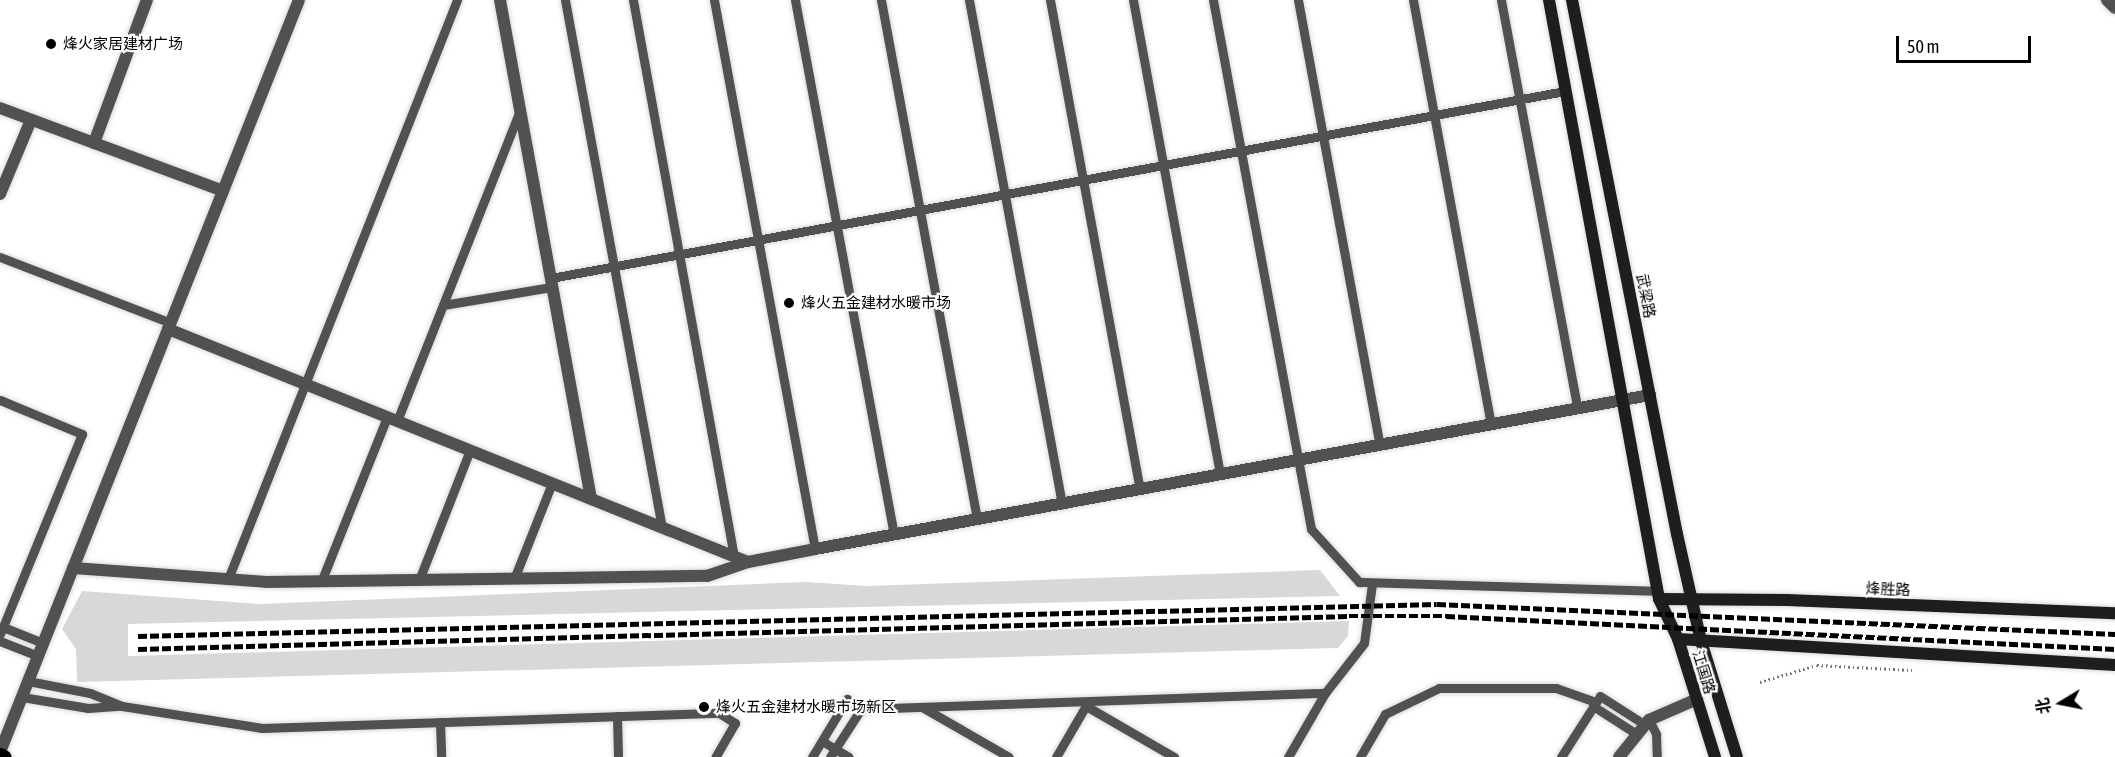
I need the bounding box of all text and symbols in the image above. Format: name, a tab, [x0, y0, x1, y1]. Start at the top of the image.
scale bar	[1899, 24, 2034, 62]
place label: 烽火家居建材广场	[63, 35, 183, 53]
text: 50 m	[1907, 36, 1939, 57]
marker: 烽火家居建材广场	[44, 37, 58, 51]
street label: 武梁路	[1633, 272, 1659, 320]
place label: 烽火五金建材水暖市场	[801, 294, 951, 312]
marker: 烽火五金建材水暖市场	[782, 296, 796, 310]
street label: 烽胜路	[1865, 579, 1911, 599]
street label: 江国路	[1689, 648, 1719, 696]
north arrow	[2031, 673, 2091, 733]
text: 北	[2033, 697, 2054, 716]
place label: 烽火五金建材水暖市场新区	[716, 698, 896, 716]
marker: 烽火五金建材水暖市场新区	[697, 700, 711, 714]

